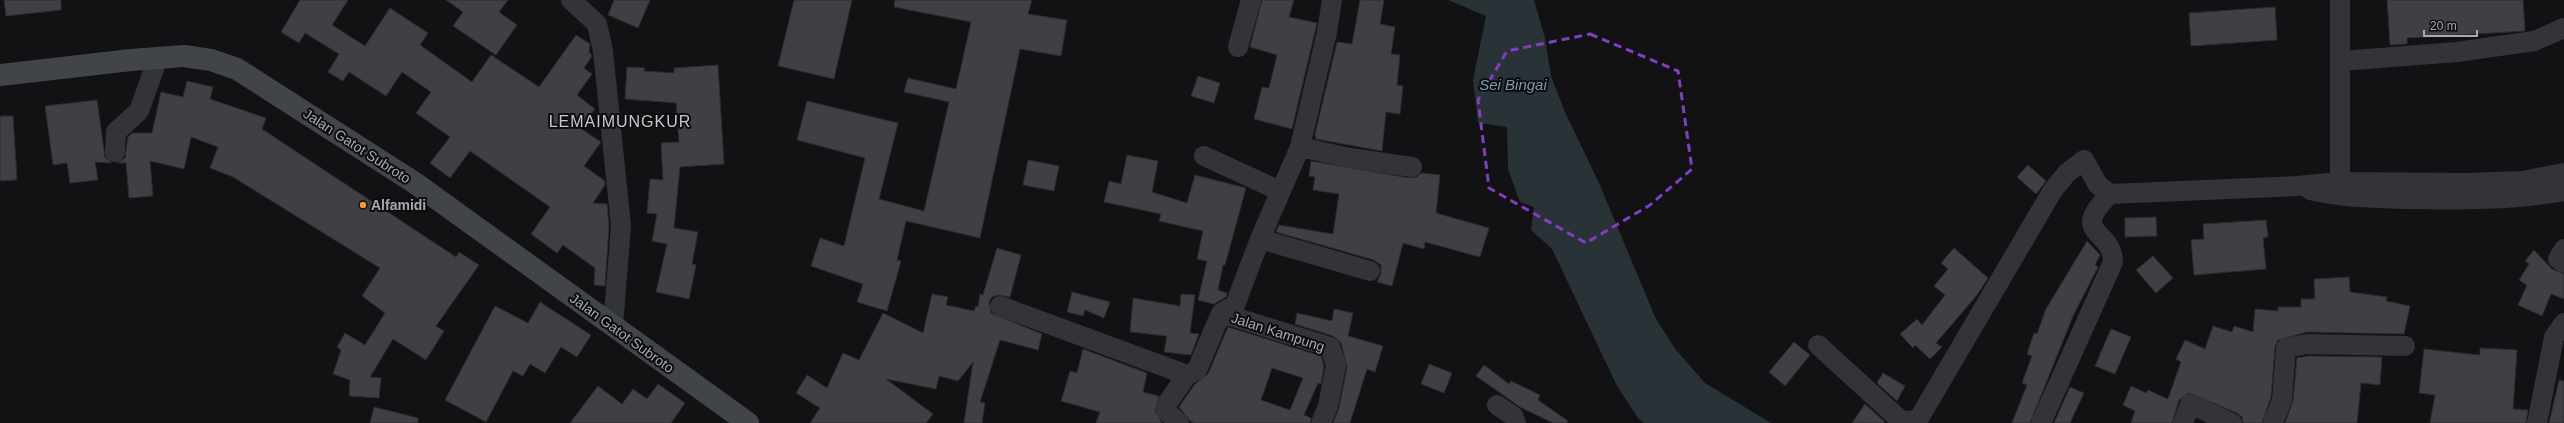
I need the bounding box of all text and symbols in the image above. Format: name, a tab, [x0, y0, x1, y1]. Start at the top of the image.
scale bar	[2424, 12, 2477, 38]
text: 20 m	[2430, 19, 2457, 33]
water label: Sei Bingai	[1479, 76, 1547, 93]
street label: Jalan Gatot Subroto	[300, 105, 414, 187]
district label: LEMAIMUNGKUR	[549, 113, 691, 130]
place label: Alfamidi	[371, 197, 426, 213]
marker: Alfamidi	[358, 200, 368, 210]
street label: Jalan Gatot Subroto	[567, 290, 677, 376]
street label: Jalan Kampung	[1229, 309, 1327, 355]

